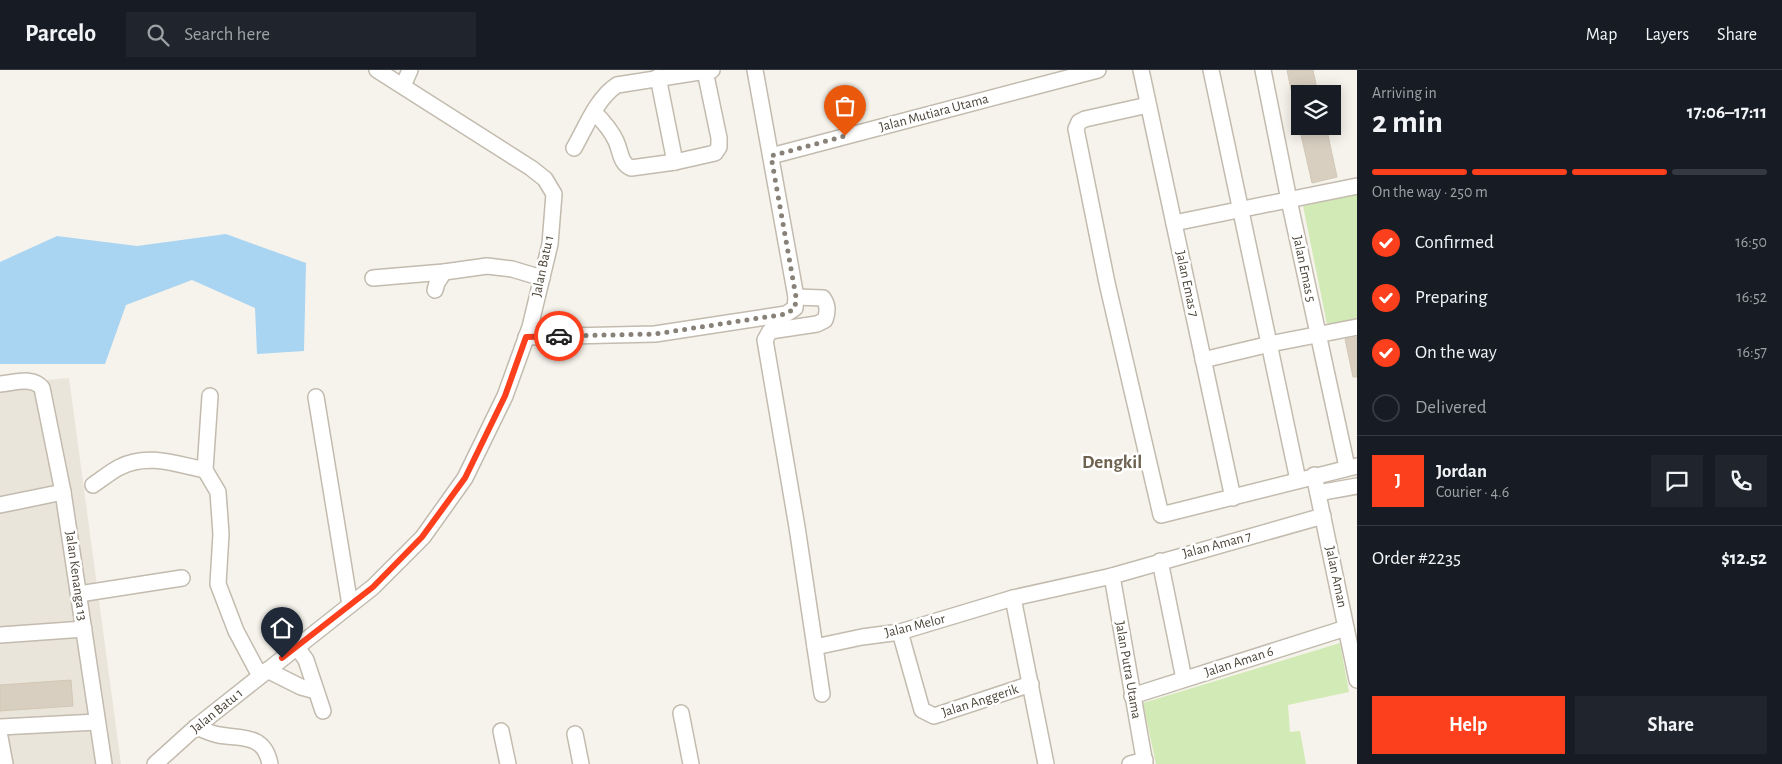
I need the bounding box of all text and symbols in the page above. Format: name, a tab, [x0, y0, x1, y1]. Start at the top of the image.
search box	[126, 12, 476, 57]
icon: search	[144, 21, 172, 49]
text: Parcelo	[25, 22, 96, 46]
text: Search here	[184, 25, 270, 44]
text: Map	[1586, 26, 1617, 44]
text: Layers	[1645, 26, 1689, 44]
text: Share	[1717, 26, 1757, 44]
pin	[824, 85, 866, 136]
map controls	[1291, 85, 1341, 135]
button: layers	[1291, 85, 1341, 135]
text: Arriving in	[1372, 85, 1437, 101]
icon: bag	[831, 92, 859, 120]
street label: Jalan Mutiara Utama	[878, 92, 991, 134]
text: 17:06–17:11	[1687, 103, 1767, 122]
text: 2 min	[1372, 106, 1443, 138]
text: On the way · 250 m	[1372, 184, 1488, 200]
icon: check	[1372, 229, 1400, 257]
text: Confirmed	[1415, 233, 1494, 252]
street label: Jalan Batu 1	[530, 234, 556, 298]
text: 16:50	[1735, 234, 1767, 250]
street label: Jalan Emas 5	[1290, 235, 1318, 304]
street label: Jalan Emas 7	[1173, 250, 1201, 319]
icon: check	[1372, 284, 1400, 312]
text: Preparing	[1415, 288, 1488, 307]
text: 16:52	[1736, 289, 1767, 305]
courier	[534, 311, 584, 361]
icon: car	[545, 322, 573, 350]
icon: check	[1372, 339, 1400, 367]
text: On the way	[1415, 343, 1497, 362]
text: 16:57	[1737, 344, 1767, 360]
text: Delivered	[1415, 398, 1487, 417]
district label: Dengkil	[1082, 453, 1142, 472]
button: chat	[1651, 455, 1703, 507]
button: phone	[1715, 455, 1767, 507]
text: Jordan	[1436, 462, 1487, 481]
text: J	[1395, 471, 1401, 490]
text: Courier · 4.6	[1436, 484, 1509, 500]
street label: Jalan Aman 7	[1181, 529, 1253, 561]
street label: Jalan Kenanga 13	[63, 530, 89, 622]
street label: Jalan Aman	[1323, 545, 1349, 609]
text: Order #2235	[1372, 549, 1461, 568]
text: $12.52	[1721, 549, 1767, 568]
pin	[261, 607, 303, 658]
street label: Jalan Melor	[883, 612, 947, 640]
icon: home	[268, 614, 296, 642]
street label: Jalan Putra Utama	[1113, 620, 1144, 720]
street label: Jalan Aman 6	[1203, 644, 1275, 680]
street label: Jalan Anggerik	[940, 682, 1021, 720]
street label: Jalan Batu 1	[188, 686, 246, 736]
button: Help	[1372, 696, 1565, 754]
button: Share	[1575, 696, 1767, 754]

